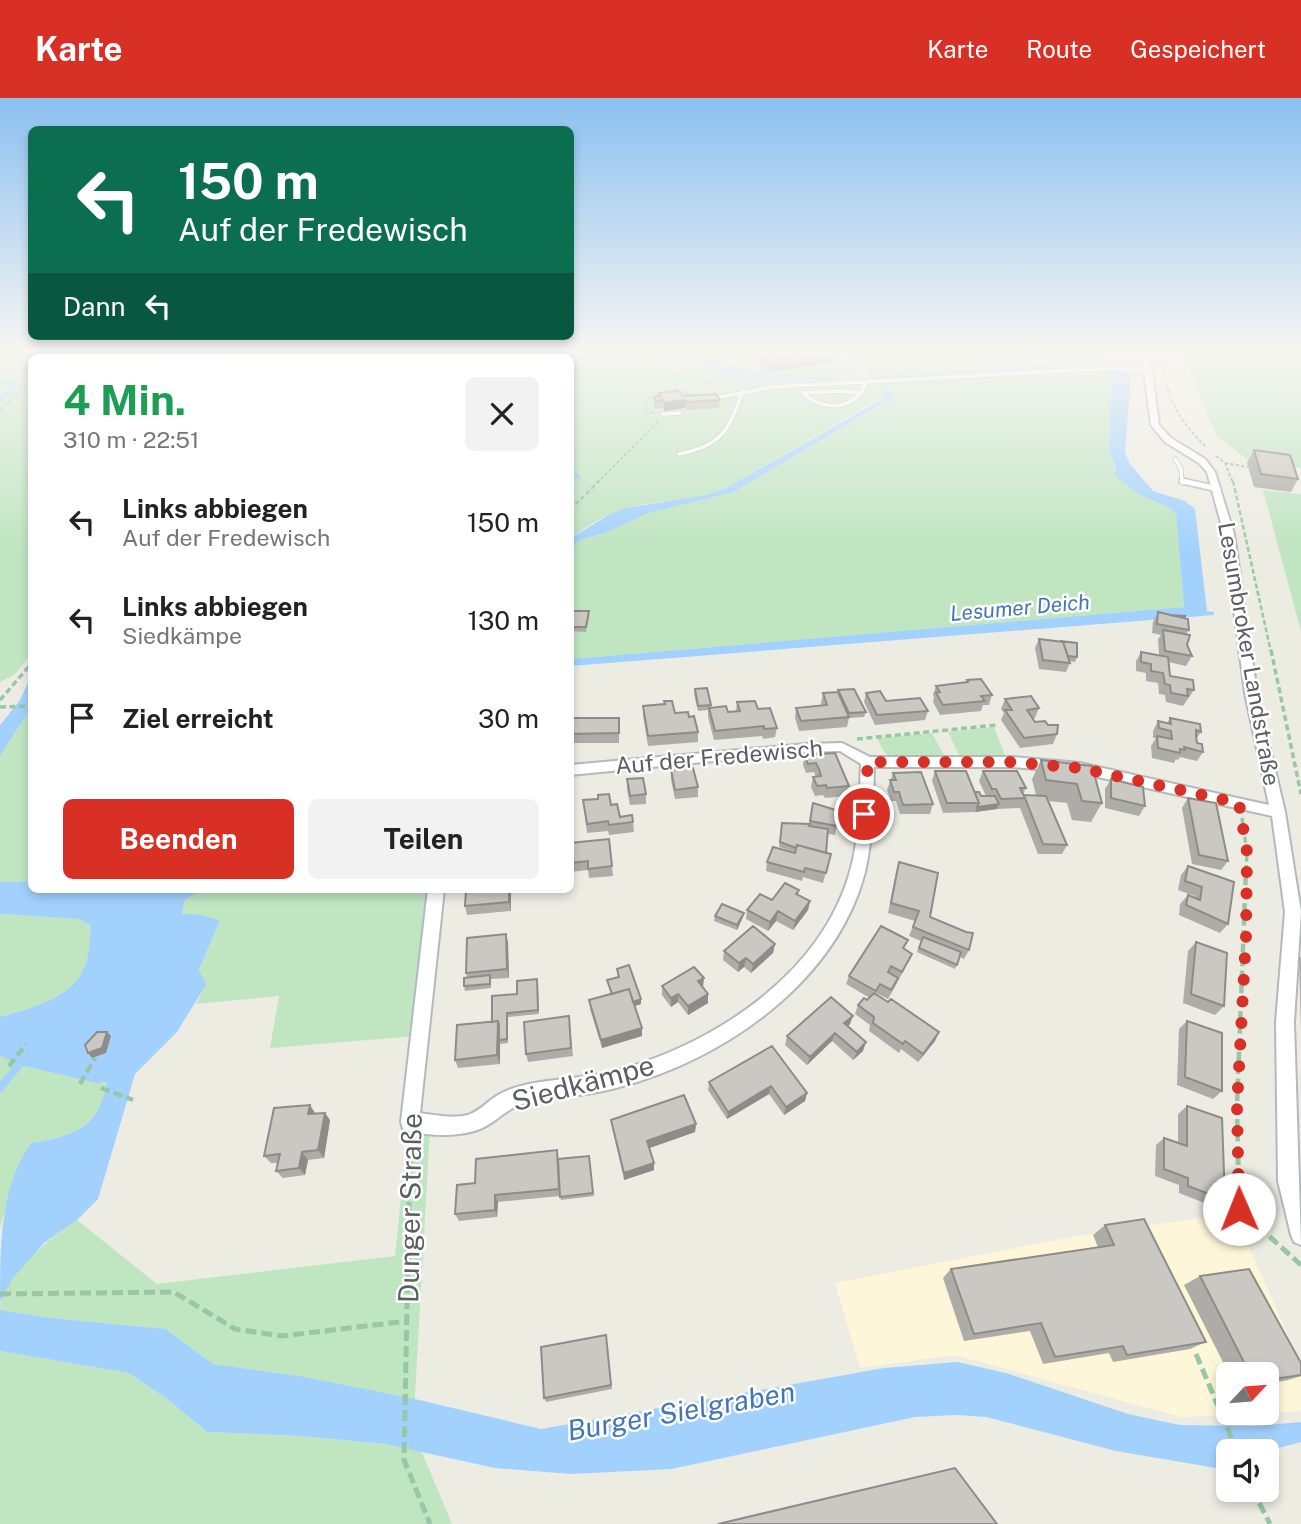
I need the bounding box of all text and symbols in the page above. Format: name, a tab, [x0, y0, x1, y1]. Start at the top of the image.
text: Karte	[35, 30, 123, 68]
text: Karte	[927, 35, 988, 63]
text: Route	[1026, 35, 1092, 63]
text: Gespeichert	[1130, 35, 1266, 63]
text: 150 m	[178, 152, 319, 210]
icon: left	[63, 154, 154, 245]
text: Auf der Fredewisch	[178, 211, 468, 248]
icon: left	[139, 287, 177, 325]
text: Dann	[63, 291, 125, 322]
text: 4 Min.	[63, 375, 186, 424]
button: close	[465, 377, 539, 451]
text: 310 m · 22:51	[63, 426, 199, 453]
text: Links abbiegen	[122, 493, 308, 524]
icon: left	[63, 503, 101, 541]
text: 150 m	[467, 507, 539, 538]
street label: Lesumbroker Landstraße	[1213, 520, 1286, 788]
text: Auf der Fredewisch	[122, 524, 330, 551]
water label: Lesumer Deich	[949, 589, 1091, 626]
text: Links abbiegen	[122, 591, 308, 622]
icon: left	[63, 601, 101, 639]
text: 130 m	[467, 605, 539, 636]
text: Siedkämpe	[122, 622, 242, 649]
icon: arrive	[63, 699, 101, 737]
text: Ziel erreicht	[122, 703, 274, 734]
text: 30 m	[478, 703, 539, 734]
street label: Auf der Fredewisch	[614, 734, 824, 779]
pin	[834, 784, 894, 844]
icon: arrive	[845, 795, 883, 833]
button: Beenden	[63, 799, 294, 879]
button: Teilen	[308, 799, 539, 879]
street label: Siedkämpe	[508, 1048, 658, 1117]
street label: Dunger Straße	[391, 1113, 428, 1303]
position arrow	[1202, 1172, 1276, 1246]
north arrow	[1216, 1362, 1279, 1424]
map controls	[1216, 1362, 1279, 1502]
water label: Burger Sielgraben	[565, 1374, 797, 1447]
button: sound	[1216, 1439, 1279, 1502]

